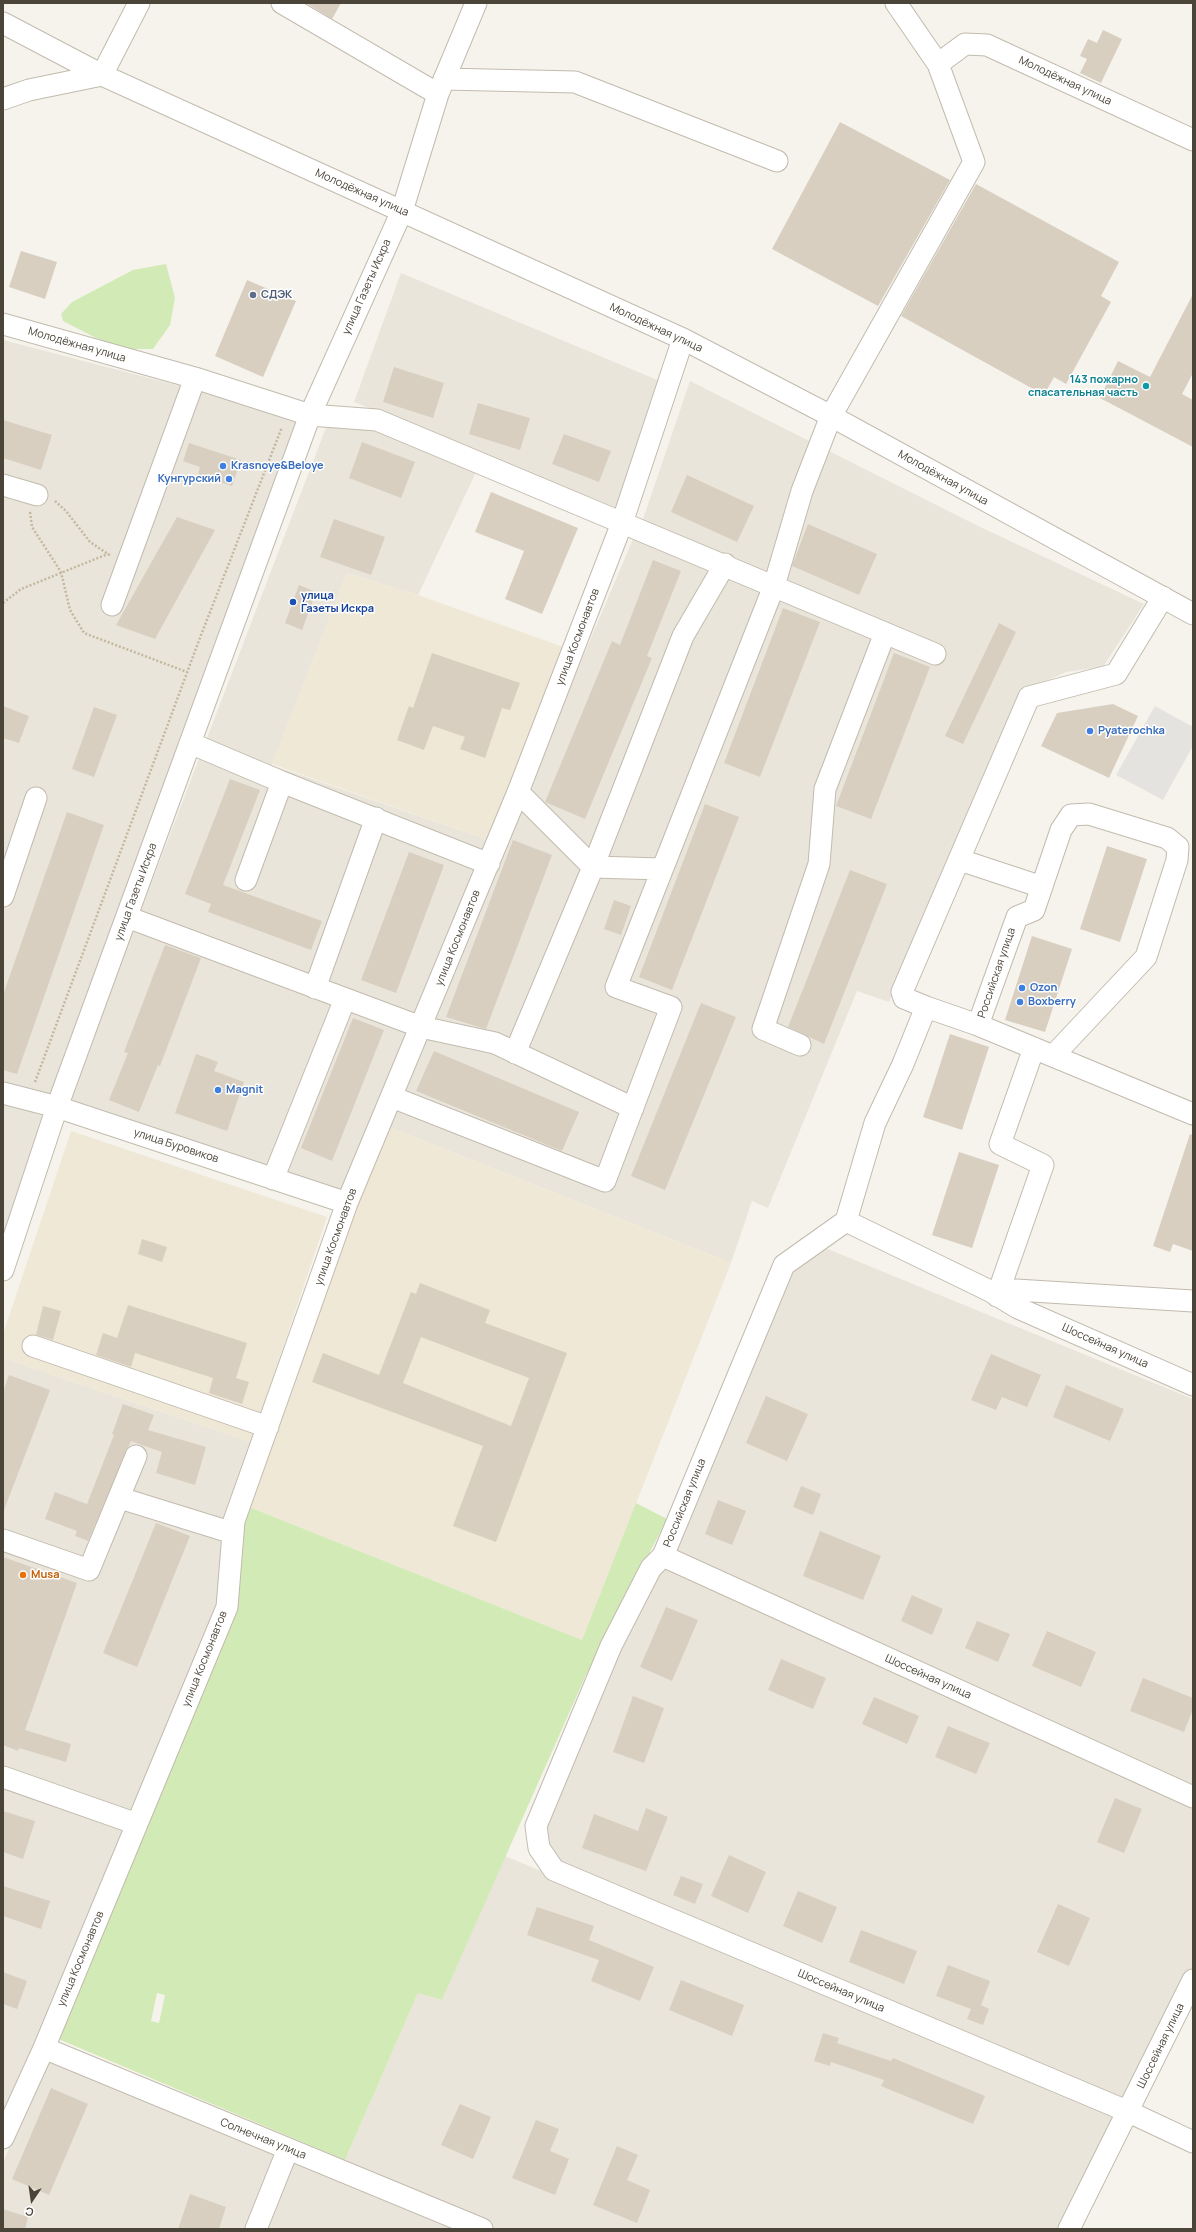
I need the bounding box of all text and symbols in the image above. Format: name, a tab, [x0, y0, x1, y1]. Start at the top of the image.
street label: Молодёжная улица	[1016, 54, 1114, 108]
street label: Молодёжная улица	[313, 166, 411, 220]
street label: улица Газеты Искра	[340, 237, 394, 337]
place label: СДЭК	[261, 288, 292, 302]
marker: СДЭК	[248, 290, 258, 300]
street label: Молодёжная улица	[607, 301, 705, 355]
street label: Молодёжная улица	[27, 325, 127, 365]
place label: 143 пожарно спасательная часть	[1028, 373, 1138, 399]
marker: 143 пожарно спасательная часть	[1141, 381, 1151, 391]
street label: Молодёжная улица	[896, 448, 990, 508]
place label: Krasnoye&Beloye	[231, 459, 324, 473]
marker: Krasnoye&Beloye	[218, 461, 228, 471]
place label: Кунгурский	[158, 472, 221, 486]
marker: Кунгурский	[224, 474, 234, 484]
street label: улица Космонавтов	[553, 587, 603, 687]
place label: улица Газеты Искра	[301, 589, 374, 615]
marker: улица Газеты Искра	[288, 597, 298, 607]
place label: Pyaterochka	[1098, 724, 1165, 738]
marker: Pyaterochka	[1085, 726, 1095, 736]
street label: улица Газеты Искра	[112, 841, 160, 943]
street label: улица Космонавтов	[433, 888, 483, 988]
street label: Российская улица	[975, 926, 1019, 1020]
place label: Ozon	[1030, 981, 1057, 995]
marker: Ozon	[1017, 983, 1027, 993]
place label: Boxberry	[1028, 995, 1076, 1009]
marker: Boxberry	[1015, 997, 1025, 1007]
place label: Magnit	[226, 1083, 263, 1097]
marker: Magnit	[213, 1085, 223, 1095]
street label: улица Буровиков	[132, 1126, 220, 1166]
street label: улица Космонавтов	[312, 1187, 360, 1287]
street label: Шоссейная улица	[1060, 1321, 1150, 1371]
street label: Российская улица	[661, 1457, 709, 1549]
place label: Musa	[31, 1568, 60, 1582]
marker: Musa	[18, 1570, 28, 1580]
street label: улица Космонавтов	[180, 1609, 230, 1709]
street label: Шоссейная улица	[883, 1652, 973, 1702]
street label: улица Космонавтов	[55, 1909, 107, 2009]
street label: Шоссейная улица	[796, 1967, 886, 2015]
street label: Шоссейная улица	[1135, 2001, 1187, 2091]
street label: Солнечная улица	[218, 2116, 308, 2162]
north arrow	[12, 2180, 52, 2220]
text: С	[24, 2204, 35, 2220]

